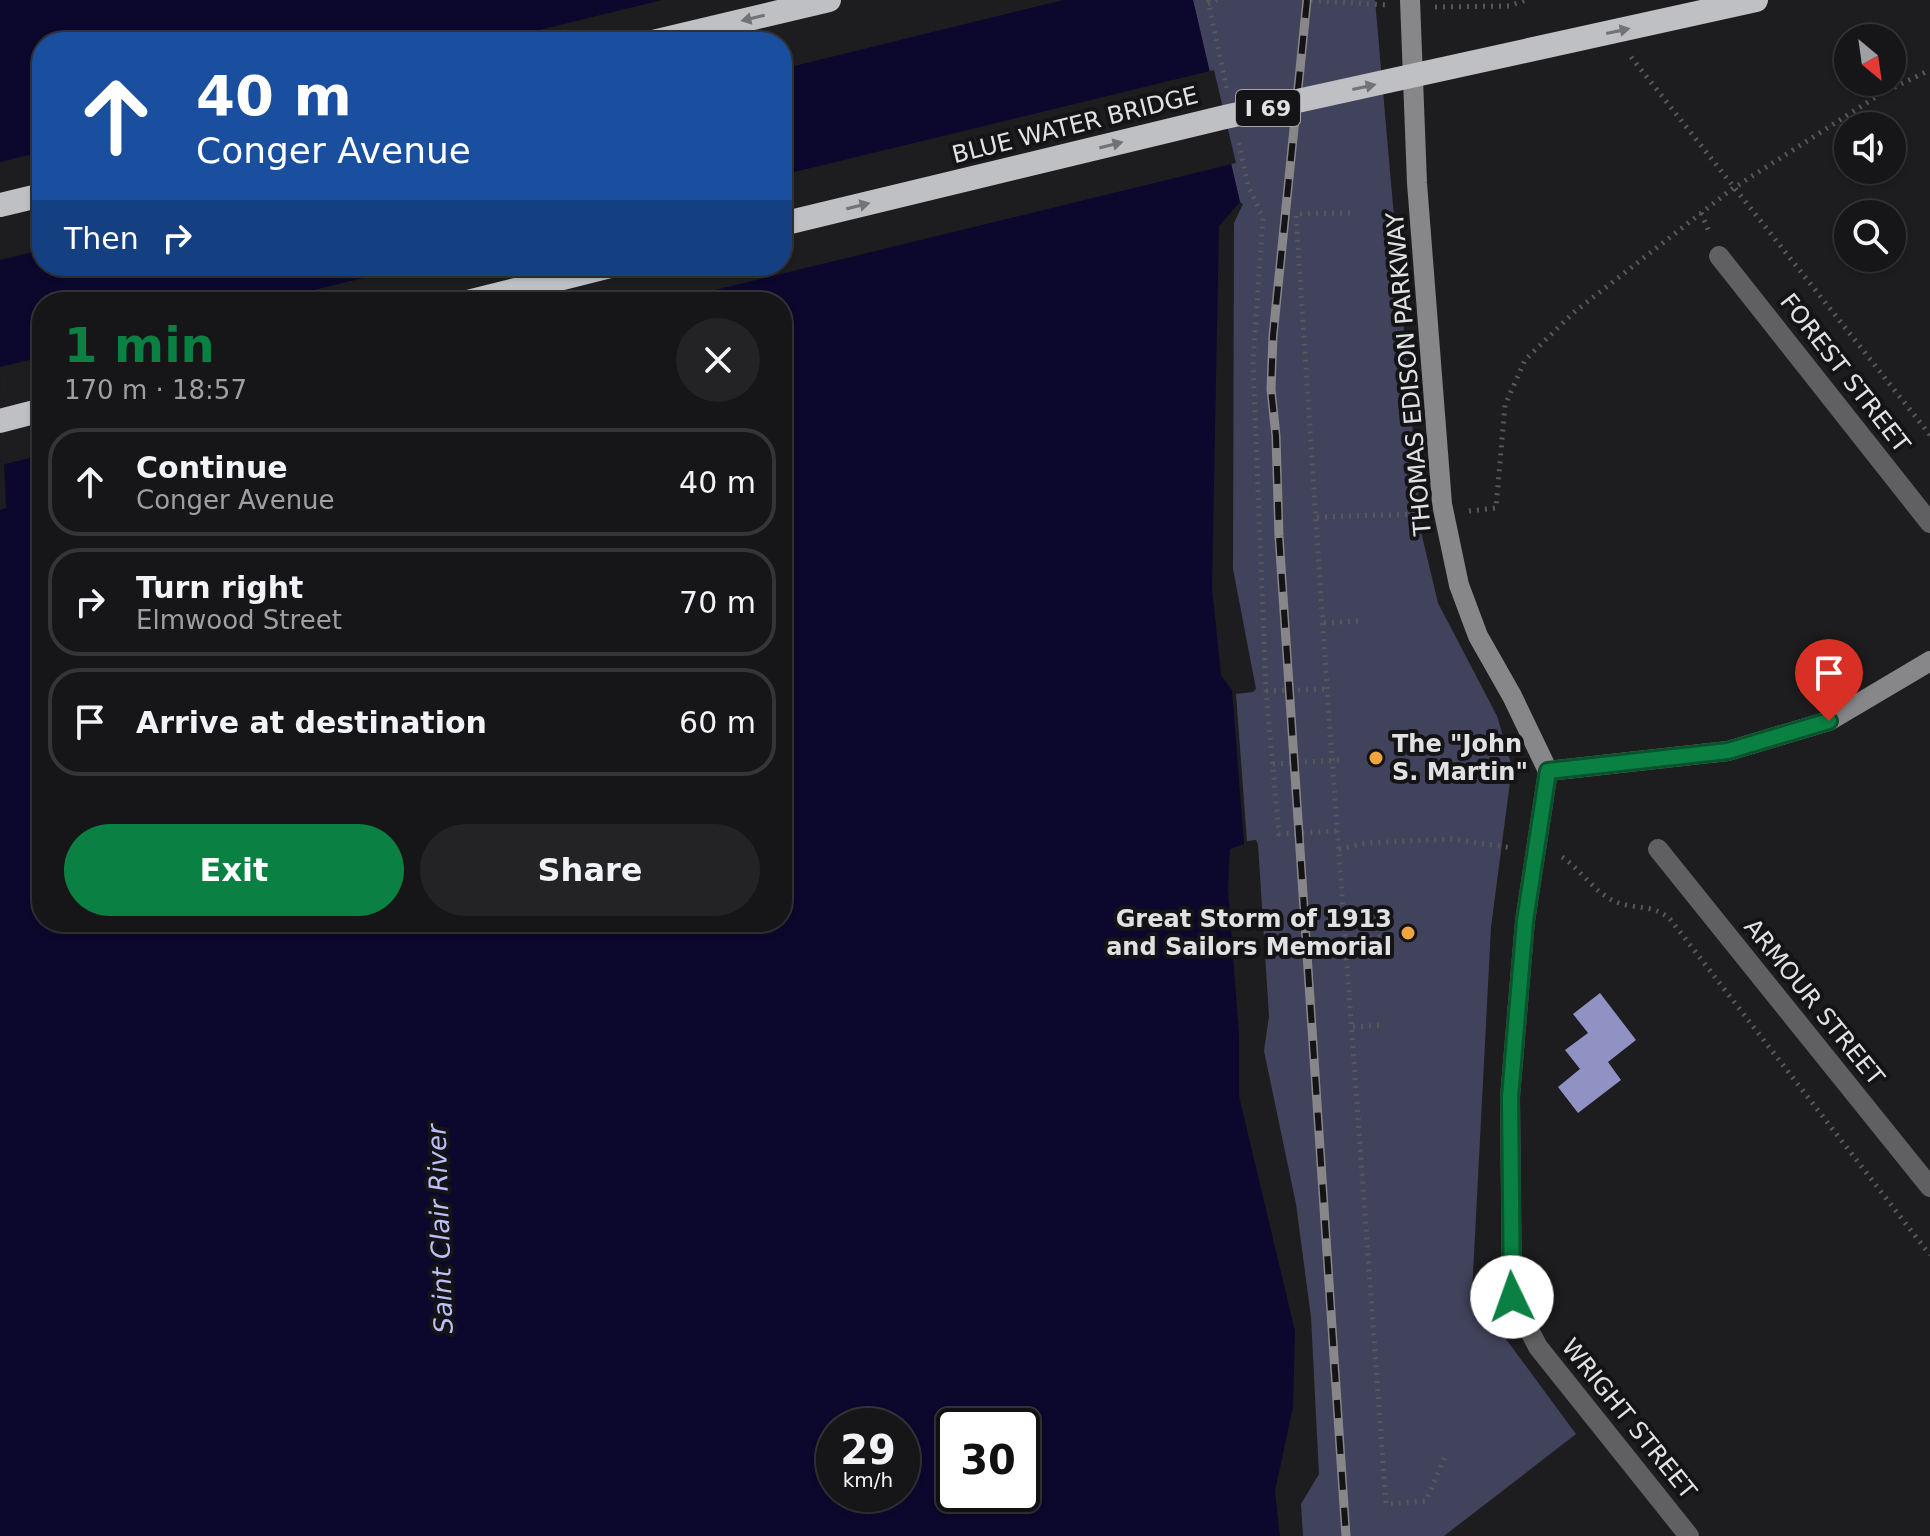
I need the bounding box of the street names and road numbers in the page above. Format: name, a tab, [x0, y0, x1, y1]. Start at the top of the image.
street label: BLUE WATER BRIDGE	[949, 81, 1201, 169]
road number: I 69	[1236, 90, 1300, 126]
street label: THOMAS EDISON PARKWAY	[1381, 211, 1437, 538]
street label: FOREST STREET	[1774, 288, 1916, 458]
street label: ARMOUR STREET	[1738, 913, 1890, 1091]
street label: WRIGHT STREET	[1556, 1333, 1702, 1505]

